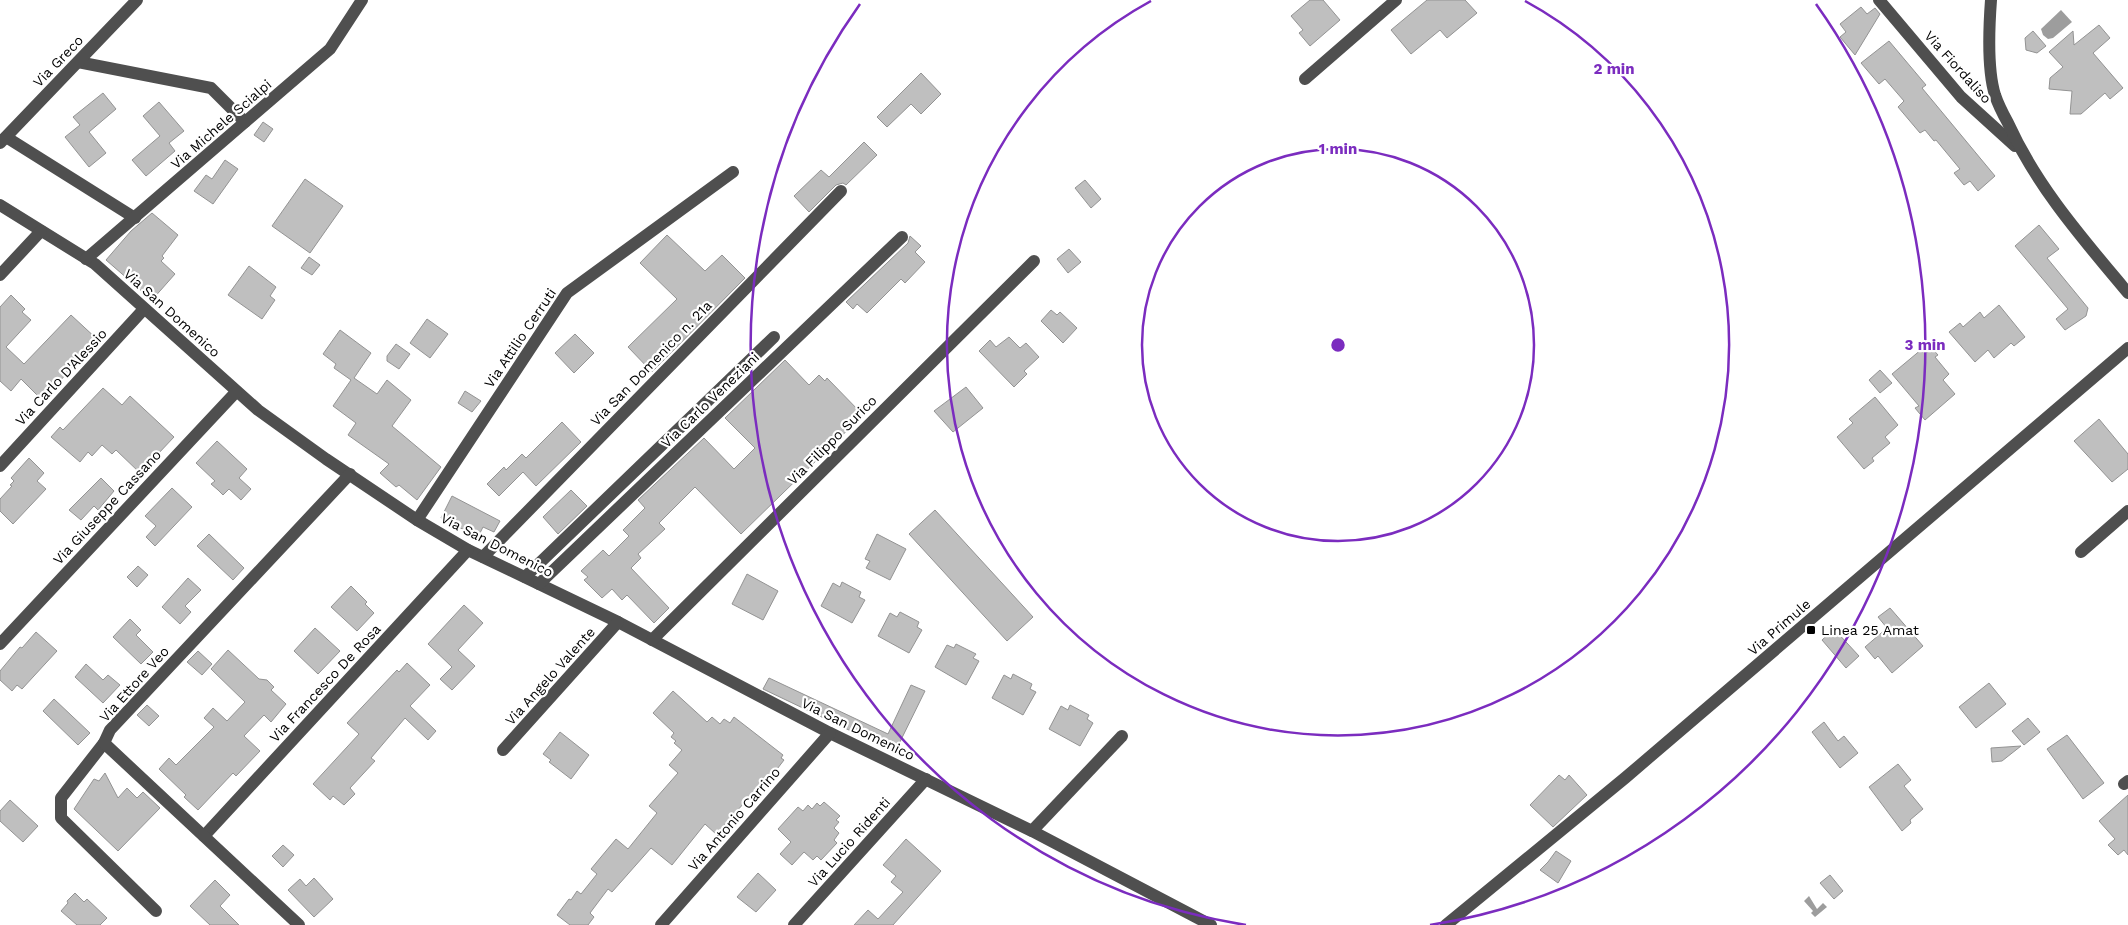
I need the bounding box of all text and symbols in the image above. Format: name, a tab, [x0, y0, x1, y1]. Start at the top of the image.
street label: Via Fiordaliso	[1921, 28, 1995, 106]
street label: Via Greco	[30, 32, 86, 90]
text: 2 min	[1593, 60, 1635, 78]
street label: Via Michele Scialpi	[168, 76, 274, 172]
text: 1 min	[1319, 140, 1357, 158]
street label: Via San Domenico	[121, 266, 223, 360]
street label: Via Attilio Cerruti	[481, 285, 559, 391]
street label: Via San Domenico n. 21a	[587, 297, 715, 429]
street label: Via Carlo D'Alessio	[12, 325, 110, 429]
centre of rings	[1329, 336, 1347, 354]
text: 3 min	[1905, 336, 1945, 354]
street label: Via Carlo Veneziani	[658, 349, 762, 451]
street label: Via Filippo Surico	[784, 392, 880, 488]
street label: Via Giuseppe Cassano	[50, 446, 164, 568]
street label: Via San Domenico	[438, 510, 556, 580]
street label: Via Primule	[1745, 596, 1813, 658]
street label: Via Francesco De Rosa	[266, 621, 384, 745]
place label: Linea 25 Amat	[1821, 622, 1919, 638]
street label: Via Angelo Valente	[502, 624, 598, 728]
marker: Linea 25 Amat	[1805, 624, 1817, 636]
street label: Via Ettore Veo	[96, 643, 172, 725]
street label: Via San Domenico	[799, 695, 917, 763]
street label: Via Antonio Carrino	[685, 764, 783, 874]
street label: Via Lucio Ridenti	[805, 794, 893, 890]

